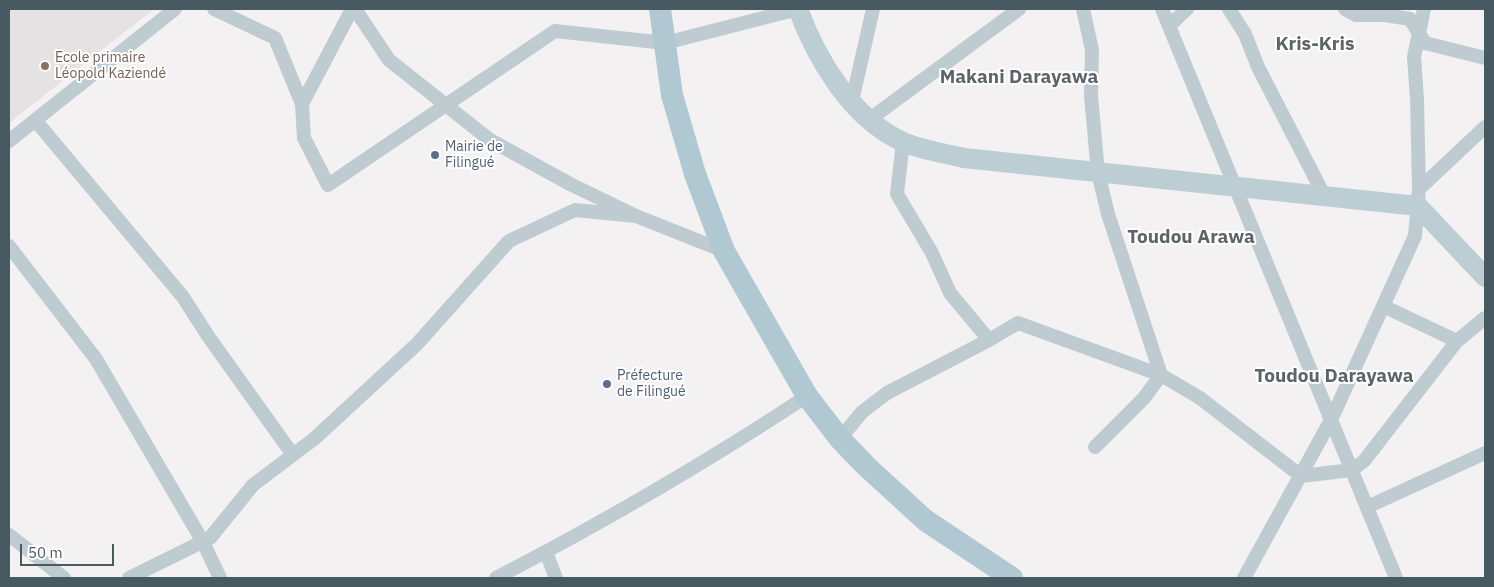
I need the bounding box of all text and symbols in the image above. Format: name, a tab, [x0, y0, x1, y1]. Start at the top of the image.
district label: Kris-Kris	[1275, 34, 1355, 56]
place label: Ecole primaire Léopold Kaziendé	[55, 50, 166, 82]
marker: Ecole primaire Léopold Kaziendé	[39, 60, 51, 72]
district label: Makani Darayawa	[940, 67, 1098, 89]
place label: Mairie de Filingué	[445, 139, 503, 172]
marker: Mairie de Filingué	[429, 149, 441, 161]
district label: Toudou Arawa	[1127, 227, 1255, 249]
district label: Toudou Darayawa	[1254, 366, 1414, 388]
place label: Préfecture de Filingué	[617, 368, 686, 401]
marker: Préfecture de Filingué	[601, 378, 613, 390]
scale bar	[22, 534, 116, 566]
text: 50 m	[28, 543, 63, 562]

